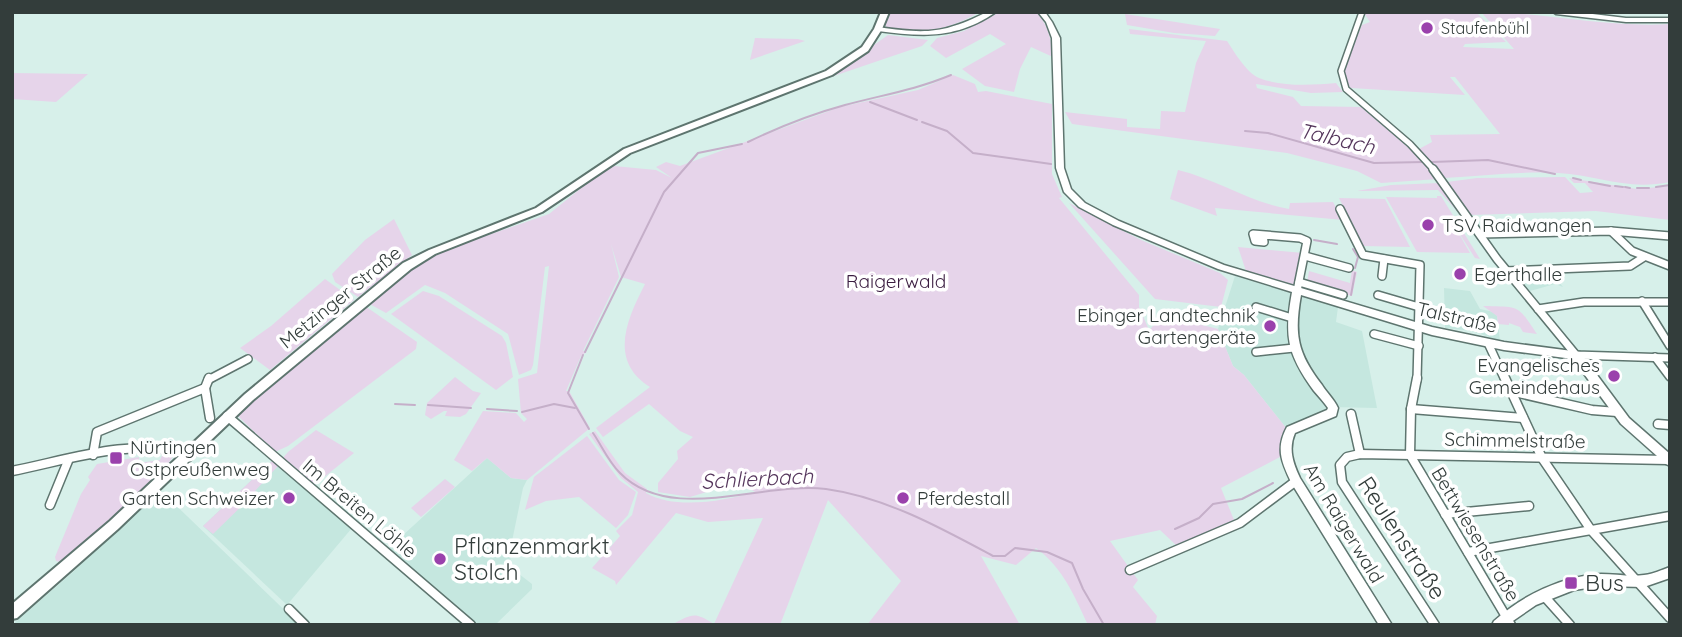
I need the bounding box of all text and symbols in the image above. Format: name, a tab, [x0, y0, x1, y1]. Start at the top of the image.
place label: Staufenbühl	[1441, 18, 1529, 38]
marker: Staufenbühl	[1419, 20, 1435, 36]
water label: Talbach	[1297, 117, 1378, 160]
place label: TSV Raidwangen	[1442, 213, 1592, 237]
marker: TSV Raidwangen	[1420, 217, 1436, 233]
street label: Metzinger Straße	[274, 241, 406, 353]
place label: Egerthalle	[1474, 262, 1562, 286]
marker: Egerthalle	[1452, 266, 1468, 282]
park label: Raigerwald	[846, 269, 946, 293]
street label: Talstraße	[1415, 296, 1499, 338]
place label: Ebinger Landtechnik Gartengeräte	[1077, 303, 1256, 349]
marker: Ebinger Landtechnik Gartengeräte	[1262, 318, 1278, 334]
place label: Evangelisches Gemeindehaus	[1469, 353, 1600, 399]
marker: Evangelisches Gemeindehaus	[1606, 368, 1622, 384]
street label: Schimmelstraße	[1444, 427, 1586, 453]
place label: Nürtingen Ostpreußenweg	[130, 435, 270, 481]
marker: Nürtingen Ostpreußenweg	[108, 450, 124, 466]
street label: Im Breiten Löhle	[298, 453, 422, 563]
street label: Am Raigerwald	[1299, 459, 1389, 587]
water label: Schlierbach	[700, 462, 815, 494]
street label: Bettwiesenstraße	[1426, 462, 1526, 606]
street label: Reulenstraße	[1352, 471, 1453, 605]
place label: Garten Schweizer	[122, 486, 276, 510]
place label: Pferdestall	[917, 486, 1010, 510]
marker: Garten Schweizer	[281, 490, 297, 506]
marker: Pferdestall	[895, 490, 911, 506]
place label: Pflanzenmarkt Stolch	[454, 531, 610, 586]
marker: Pflanzenmarkt Stolch	[432, 551, 448, 567]
place label: Bus	[1585, 568, 1624, 597]
marker: Bus	[1563, 575, 1579, 591]

